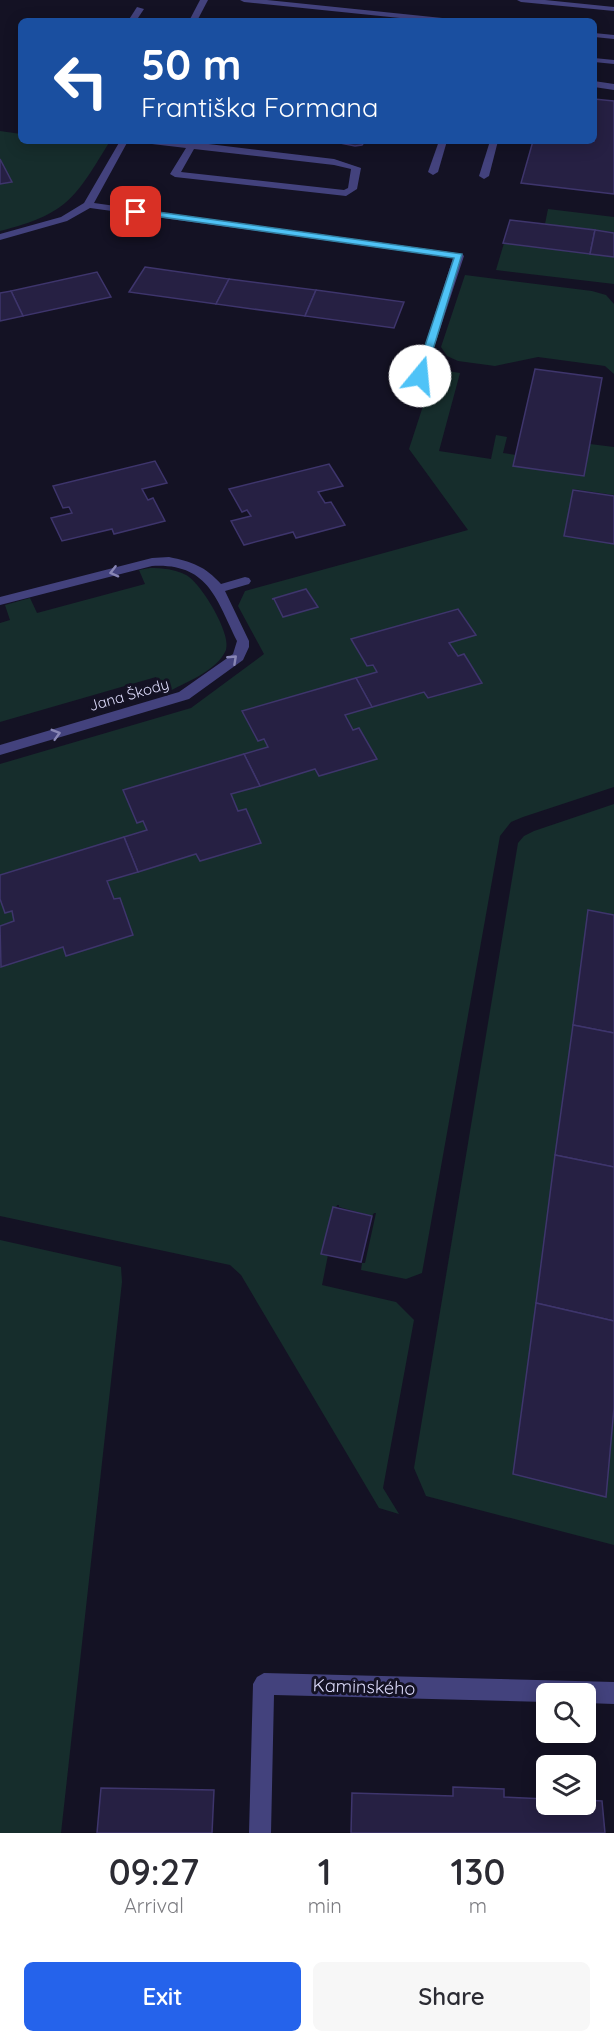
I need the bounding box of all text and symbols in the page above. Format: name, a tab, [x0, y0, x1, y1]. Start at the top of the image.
text: 50 m	[141, 38, 241, 91]
icon: left	[42, 42, 120, 120]
text: Františka Formana	[141, 90, 378, 124]
pin	[110, 186, 161, 237]
icon: arrive	[119, 195, 152, 228]
position arrow	[388, 344, 452, 408]
one-way arrow	[109, 564, 119, 577]
one-way arrow	[227, 655, 237, 666]
street label: Jana Škody	[87, 674, 171, 715]
one-way arrow	[50, 729, 61, 741]
street label: Kaminského	[312, 1673, 416, 1700]
map controls	[536, 1683, 596, 1815]
button: search	[536, 1683, 596, 1743]
button: layers	[536, 1755, 596, 1815]
text: 09:27	[109, 1849, 199, 1894]
text: 1	[318, 1849, 332, 1894]
text: 130	[450, 1849, 505, 1894]
text: Arrival	[124, 1893, 184, 1918]
text: min	[308, 1893, 342, 1918]
text: m	[469, 1893, 487, 1918]
button: Exit	[24, 1962, 301, 2031]
button: Share	[313, 1962, 590, 2031]

